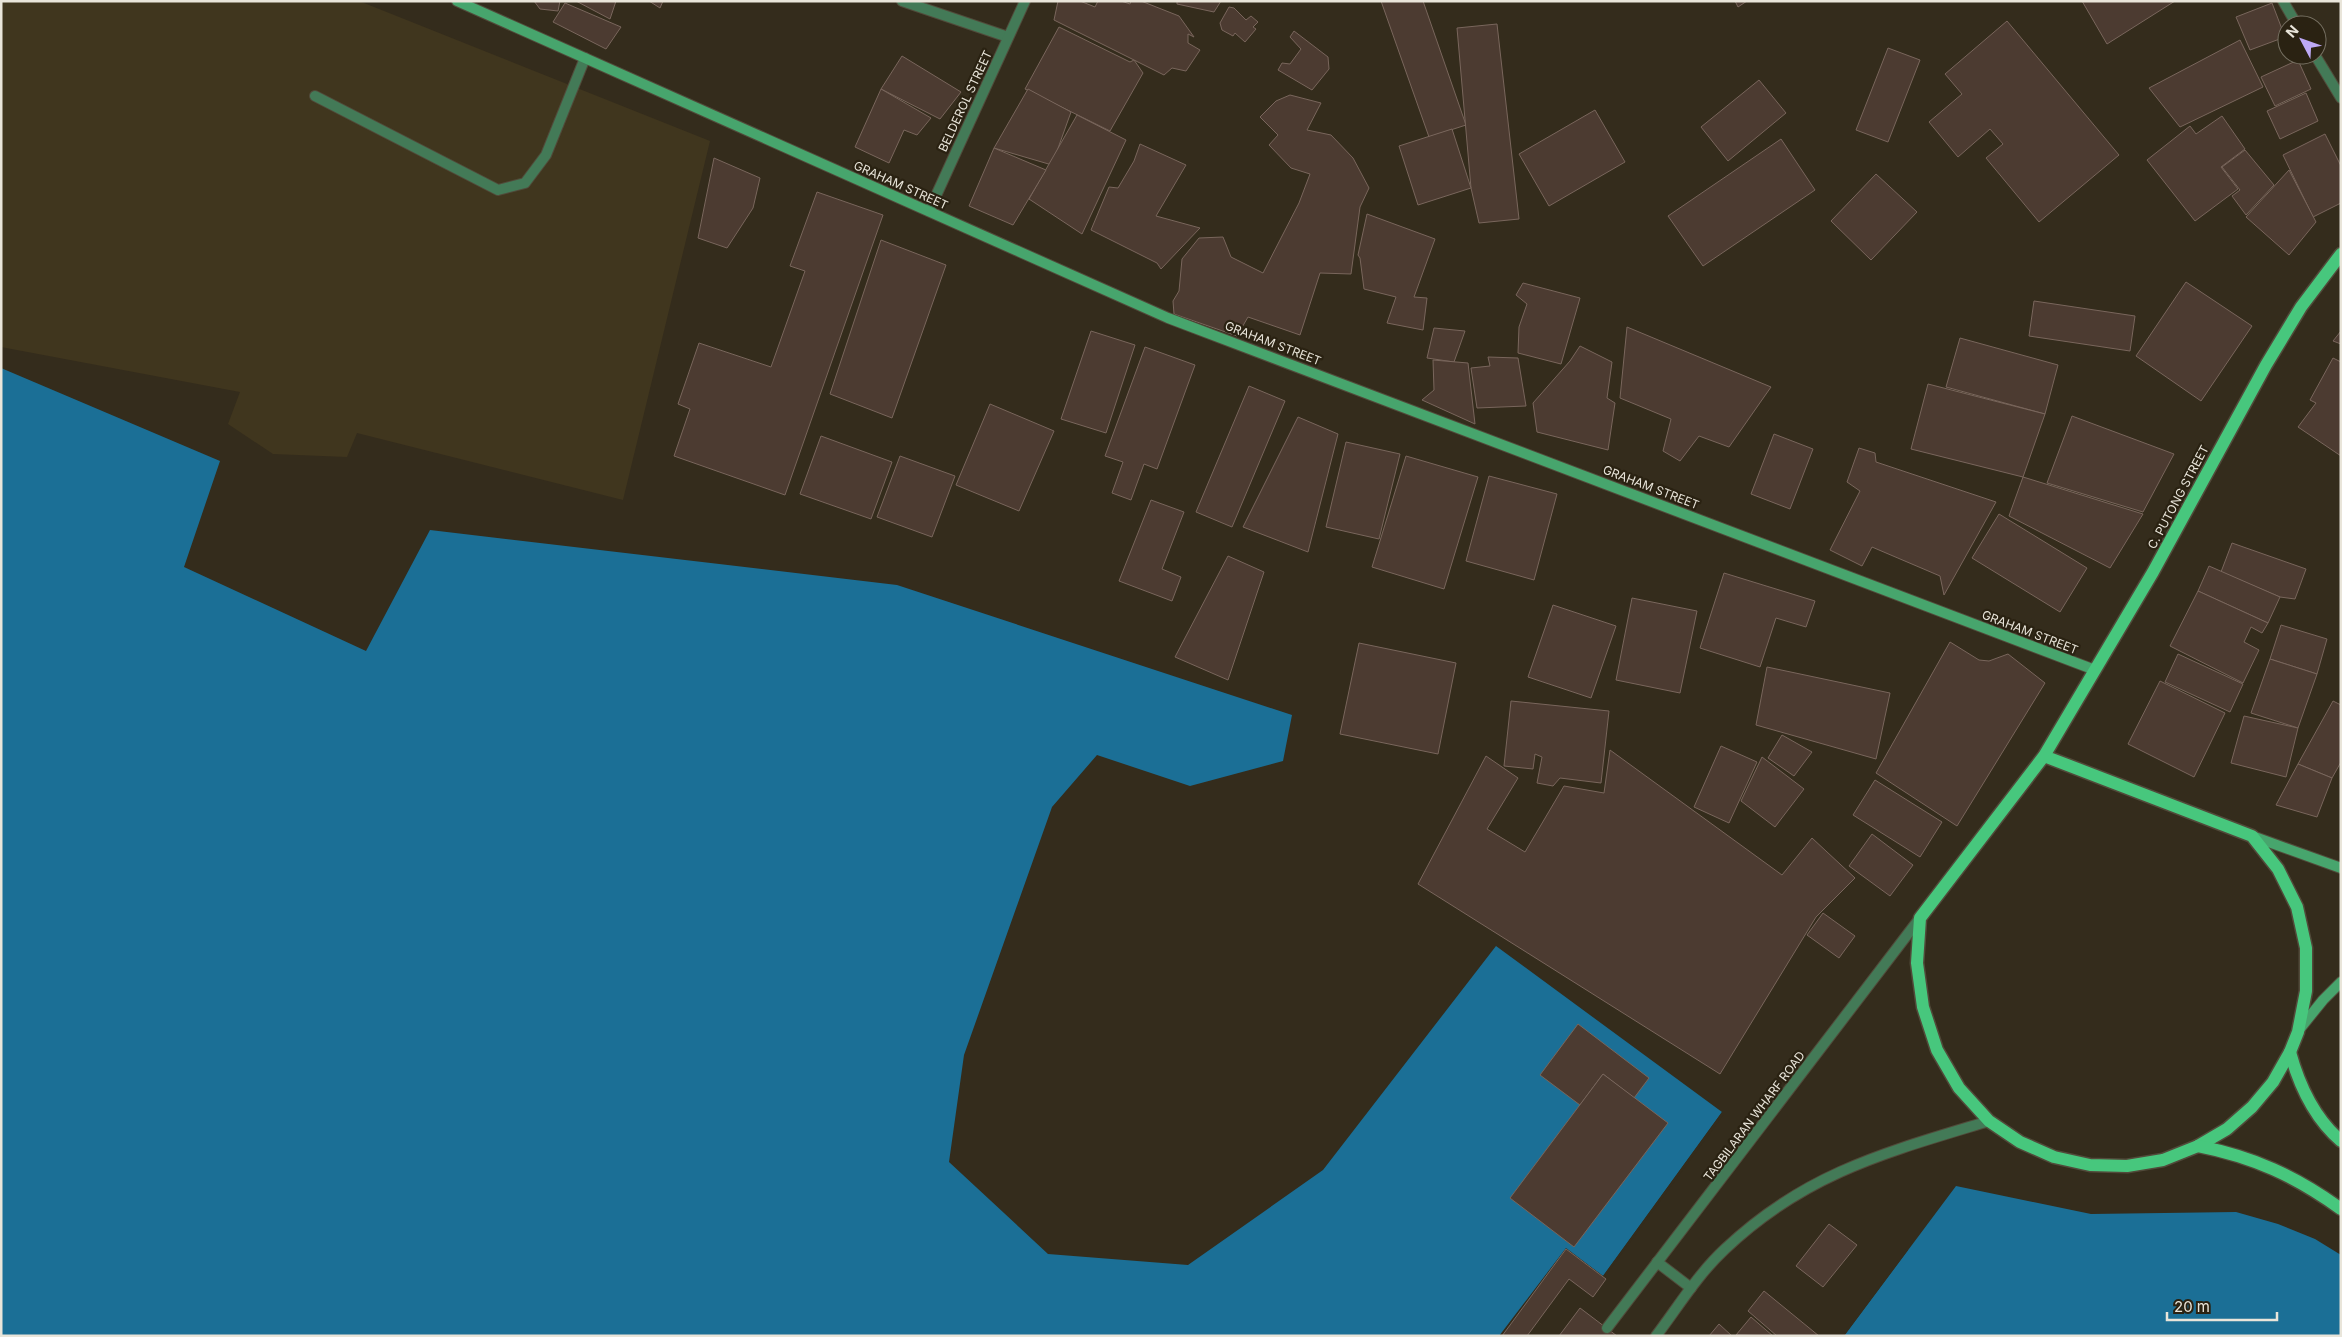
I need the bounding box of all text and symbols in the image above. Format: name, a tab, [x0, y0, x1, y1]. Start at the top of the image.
north arrow	[2277, 15, 2327, 65]
text: N	[2282, 22, 2302, 41]
street label: BELDEROL STREET	[935, 48, 995, 154]
street label: GRAHAM STREET	[851, 157, 951, 213]
street label: GRAHAM STREET	[1223, 318, 1323, 368]
street label: C. PUTONG STREET	[2144, 442, 2212, 551]
street label: GRAHAM STREET	[1601, 462, 1701, 512]
street label: GRAHAM STREET	[1980, 607, 2080, 657]
street label: TAGBILARAN WHARF ROAD	[1700, 1048, 1808, 1184]
scale bar	[2167, 1290, 2277, 1322]
text: 20 m	[2174, 1297, 2210, 1316]

